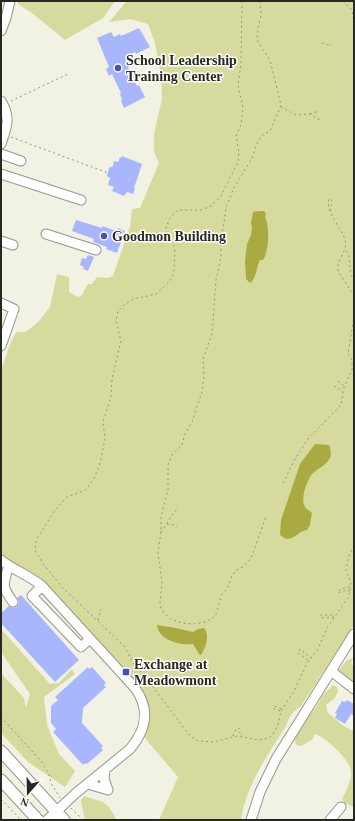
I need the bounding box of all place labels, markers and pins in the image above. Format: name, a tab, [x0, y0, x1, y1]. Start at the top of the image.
place label: School Leadership Training Center	[126, 53, 237, 84]
marker: School Leadership Training Center	[113, 63, 123, 73]
place label: Goodmon Building	[112, 229, 226, 244]
marker: Goodmon Building	[99, 231, 109, 241]
place label: Exchange at Meadowmont	[134, 657, 217, 688]
marker: Exchange at Meadowmont	[121, 667, 131, 677]

